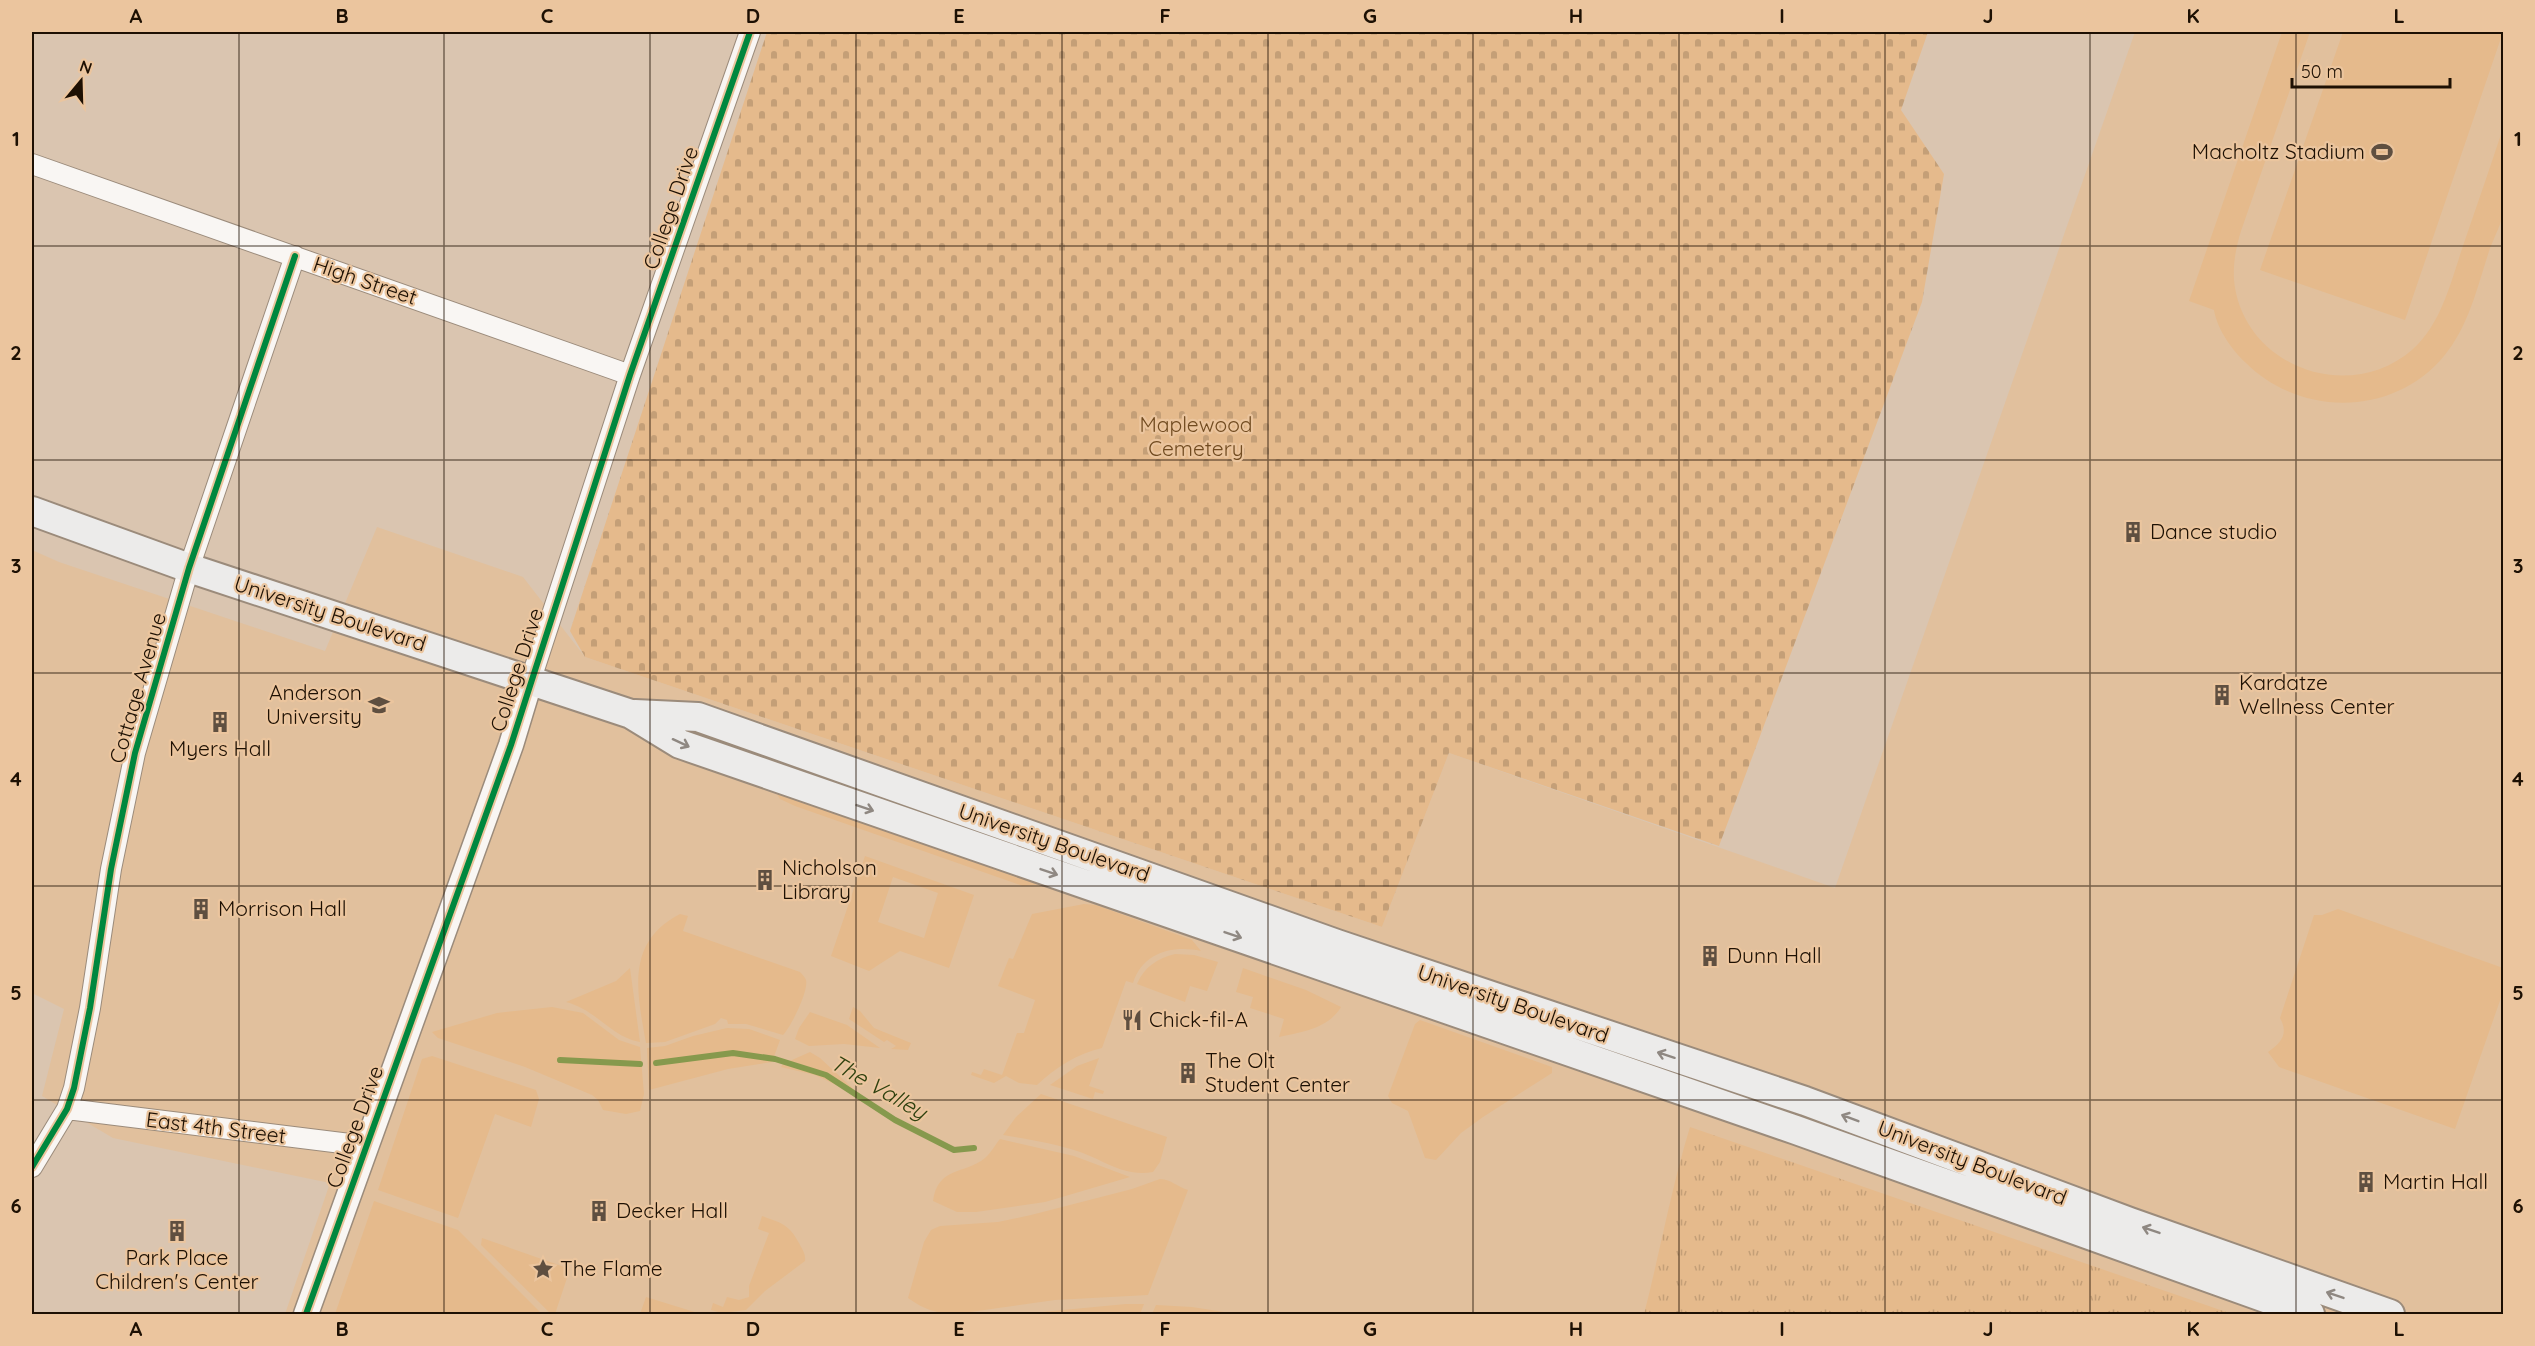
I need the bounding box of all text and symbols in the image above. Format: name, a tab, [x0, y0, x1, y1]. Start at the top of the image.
text: A	[130, 3, 143, 28]
text: B	[335, 3, 349, 28]
text: C	[541, 3, 554, 28]
text: D	[746, 3, 760, 28]
text: E	[953, 3, 965, 28]
text: F	[1159, 3, 1171, 28]
text: G	[1363, 3, 1377, 28]
text: H	[1569, 3, 1583, 28]
text: I	[1779, 3, 1785, 28]
text: J	[1982, 3, 1994, 28]
text: K	[2186, 3, 2200, 28]
text: L	[2393, 3, 2405, 28]
north arrow	[51, 51, 111, 111]
scale bar	[2292, 51, 2450, 89]
text: N	[77, 55, 95, 78]
text: 50 m	[2301, 60, 2343, 83]
text: 1	[12, 126, 20, 151]
text: 1	[2514, 126, 2522, 151]
place label: Macholtz Stadium	[2192, 138, 2365, 164]
sports icon: Macholtz Stadium	[2370, 140, 2394, 164]
street label: College Drive	[637, 143, 703, 273]
street label: High Street	[310, 250, 421, 310]
text: 2	[10, 340, 22, 365]
text: 2	[2512, 340, 2524, 365]
park label: Maplewood Cemetery	[1139, 411, 1253, 461]
place label: Dance studio	[2150, 518, 2277, 544]
building icon: Dance studio	[2121, 520, 2145, 544]
text: 3	[11, 553, 21, 578]
text: 3	[2513, 553, 2523, 578]
street label: University Boulevard	[231, 570, 430, 656]
street label: College Drive	[484, 605, 548, 735]
street label: Cottage Avenue	[103, 609, 171, 766]
place label: Kardatze Wellness Center	[2239, 669, 2395, 719]
place label: Anderson University	[266, 679, 362, 729]
building icon: Kardatze Wellness Center	[2210, 683, 2234, 707]
school or university icon: Anderson University	[367, 693, 391, 717]
building icon: Myers Hall	[208, 710, 232, 734]
place label: Myers Hall	[169, 735, 271, 761]
one-way arrow	[672, 738, 690, 749]
text: 4	[10, 766, 22, 791]
text: 4	[2512, 766, 2524, 791]
street label: University Boulevard	[955, 797, 1153, 887]
one-way arrow	[855, 803, 874, 814]
place label: Nicholson Library	[782, 854, 877, 904]
one-way arrow	[1039, 867, 1058, 878]
building icon: Nicholson Library	[753, 868, 777, 892]
place label: Morrison Hall	[218, 895, 347, 921]
building icon: Morrison Hall	[189, 897, 213, 921]
one-way arrow	[1223, 931, 1242, 942]
place label: Dunn Hall	[1727, 942, 1822, 968]
building icon: Dunn Hall	[1698, 944, 1722, 968]
street label: University Boulevard	[1414, 958, 1612, 1048]
text: 5	[10, 980, 22, 1005]
text: 5	[2512, 980, 2524, 1005]
place label: Chick-fil-A	[1149, 1006, 1248, 1032]
restaurant icon: Chick-fil-A	[1120, 1008, 1144, 1032]
place label: The Olt Student Center	[1205, 1047, 1350, 1097]
water label: The Valley	[826, 1048, 933, 1127]
one-way arrow	[1657, 1049, 1676, 1060]
building icon: The Olt Student Center	[1176, 1061, 1200, 1085]
street label: College Drive	[320, 1062, 388, 1191]
street label: East 4th Street	[145, 1106, 287, 1148]
one-way arrow	[1842, 1111, 1860, 1122]
street label: University Boulevard	[1874, 1114, 2071, 1210]
place label: Martin Hall	[2383, 1168, 2488, 1194]
building icon: Martin Hall	[2354, 1170, 2378, 1194]
text: 6	[10, 1193, 22, 1218]
text: 6	[2512, 1193, 2524, 1218]
place label: Decker Hall	[616, 1197, 728, 1223]
building icon: Decker Hall	[587, 1199, 611, 1223]
building icon: Park Place Children's Center	[165, 1219, 189, 1243]
one-way arrow	[2142, 1224, 2161, 1235]
place label: Park Place Children's Center	[95, 1244, 259, 1294]
place label: The Flame	[560, 1255, 663, 1281]
place icon: The Flame	[531, 1257, 555, 1281]
one-way arrow	[2326, 1289, 2345, 1300]
text: A	[130, 1316, 143, 1341]
text: B	[335, 1316, 349, 1341]
text: C	[541, 1316, 554, 1341]
text: D	[746, 1316, 760, 1341]
text: E	[953, 1316, 965, 1341]
text: F	[1159, 1316, 1171, 1341]
text: G	[1363, 1316, 1377, 1341]
text: H	[1569, 1316, 1583, 1341]
text: I	[1779, 1316, 1785, 1341]
text: J	[1982, 1316, 1994, 1341]
text: K	[2186, 1316, 2200, 1341]
text: L	[2393, 1316, 2405, 1341]

